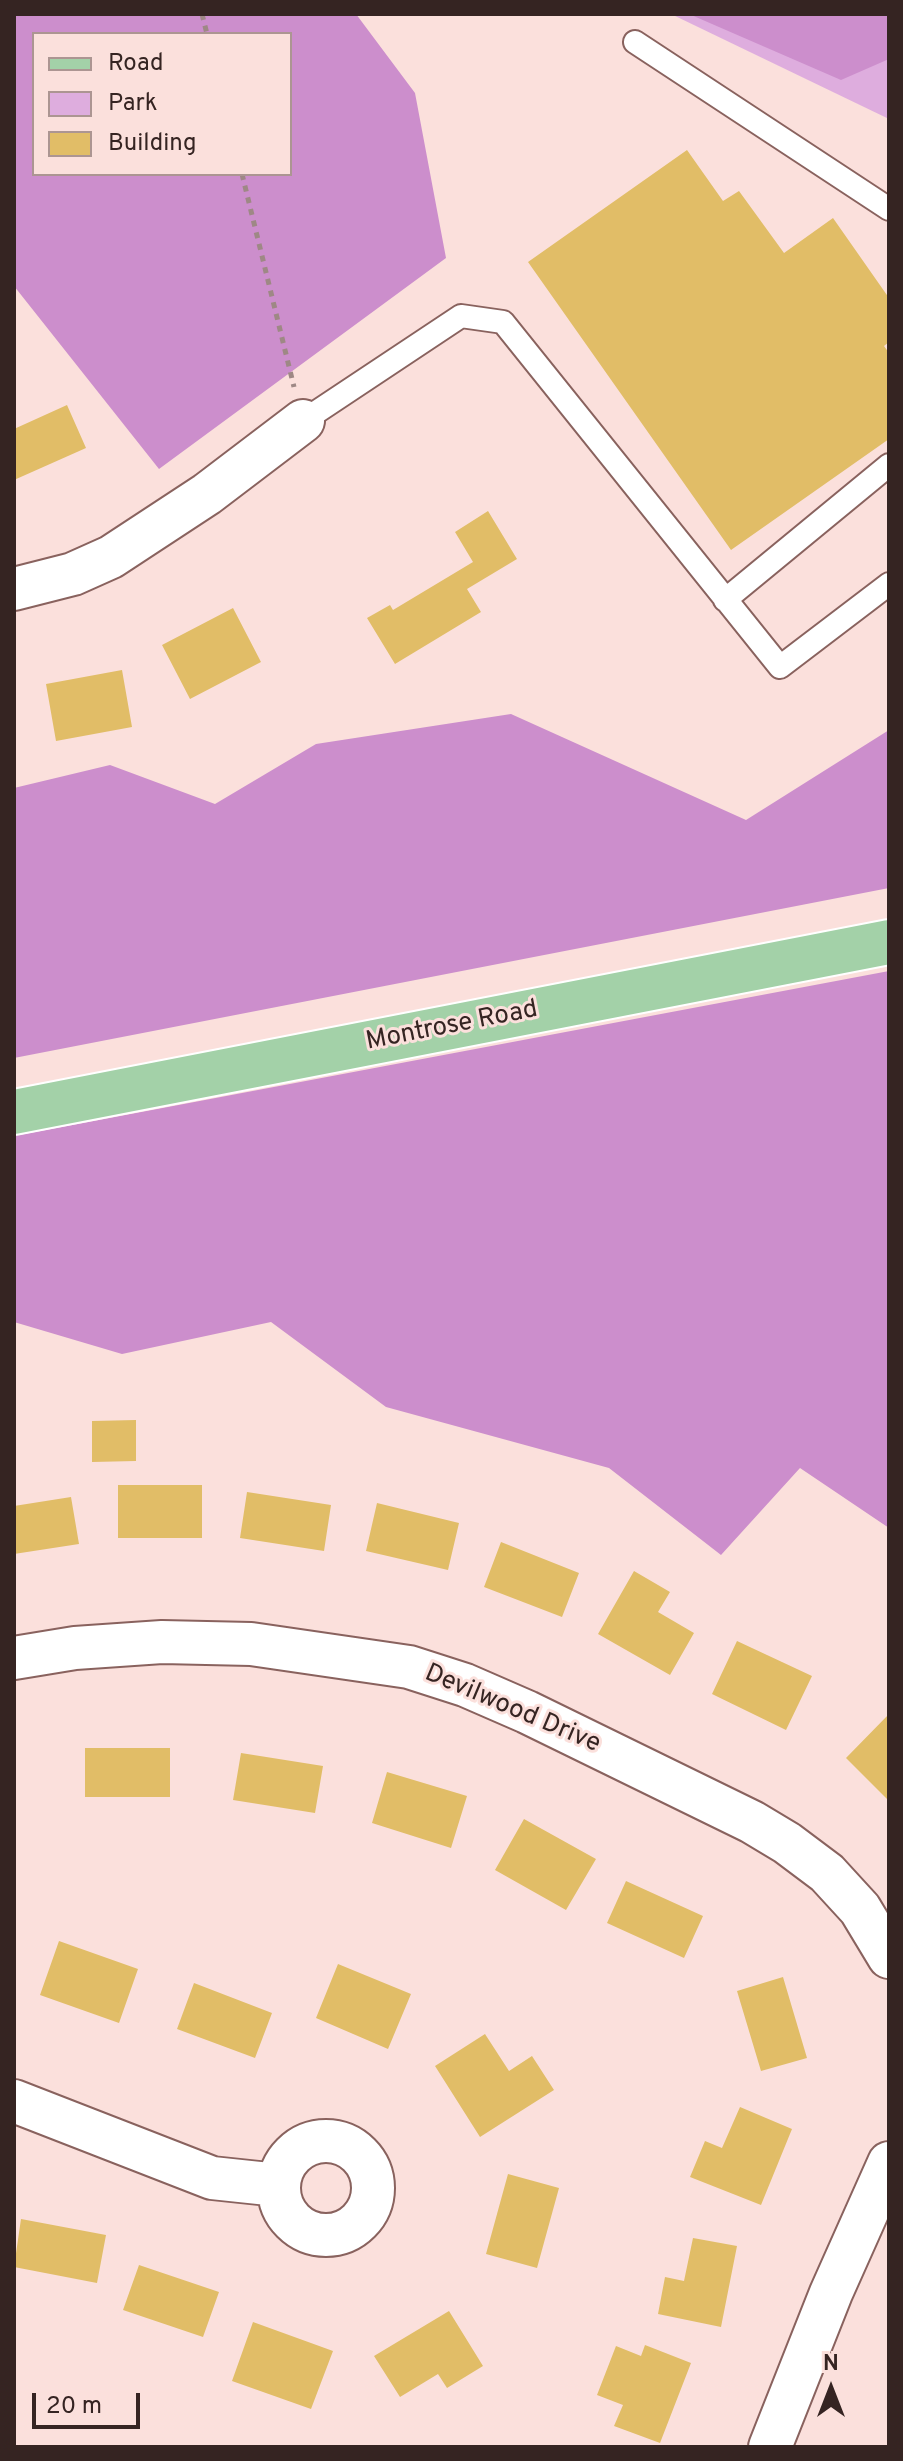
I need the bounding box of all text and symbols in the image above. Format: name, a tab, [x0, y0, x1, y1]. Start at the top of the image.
legend	[32, 32, 292, 176]
text: Road	[108, 49, 164, 79]
text: Park	[108, 89, 158, 119]
text: Building	[108, 129, 197, 159]
street label: Montrose Road	[363, 995, 541, 1059]
street label: Devilwood Drive	[419, 1659, 605, 1761]
north arrow	[791, 2349, 871, 2429]
text: N	[823, 2351, 839, 2378]
scale bar	[36, 2377, 144, 2427]
text: 20 m	[46, 2392, 102, 2422]

